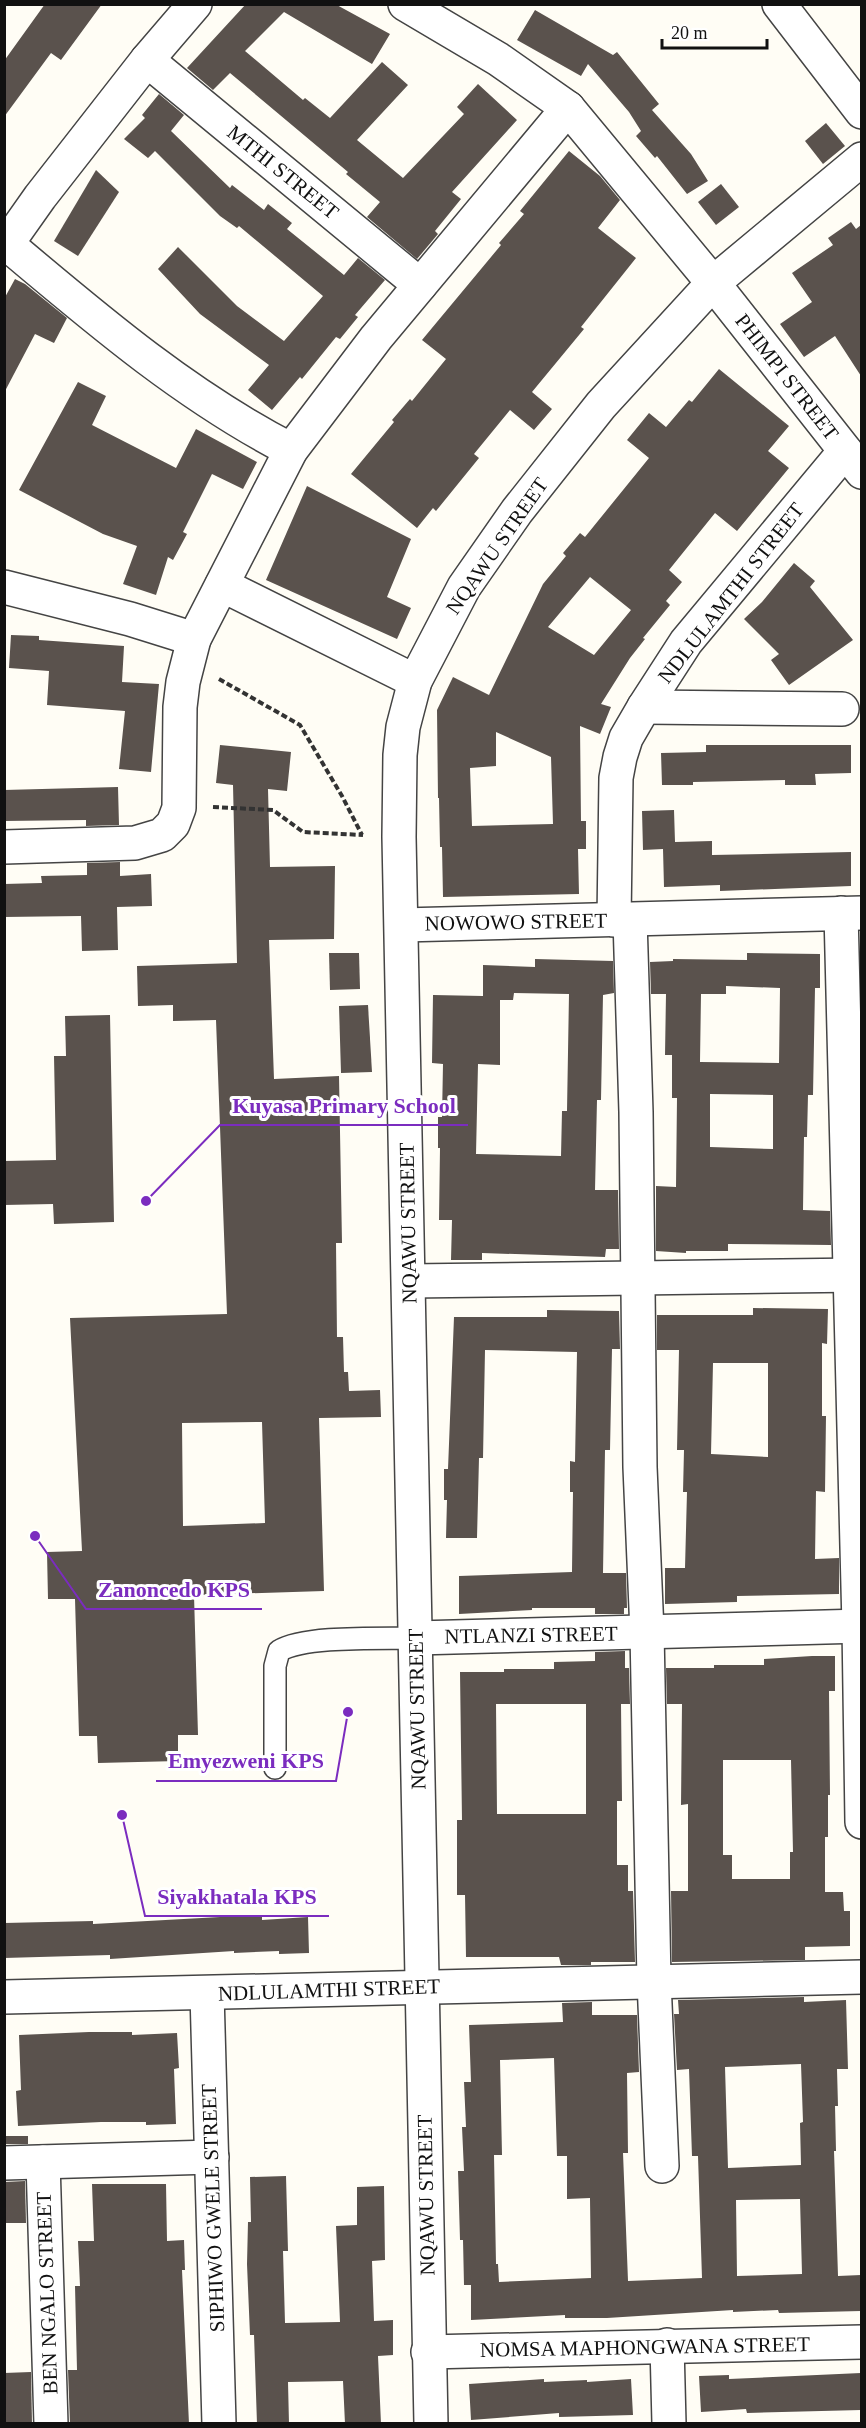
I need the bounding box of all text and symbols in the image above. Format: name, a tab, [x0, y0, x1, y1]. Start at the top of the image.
scale bar	[662, 12, 767, 50]
text: 20 m	[671, 23, 708, 43]
street label: MTHI STREET	[223, 120, 343, 224]
street label: PHIMPI STREET	[730, 309, 844, 445]
street label: NQAWU STREET	[441, 473, 553, 619]
street label: NDLULAMTHI STREET	[653, 498, 809, 688]
street label: NOWOWO STREET	[425, 908, 608, 936]
callout: Kuyasa Primary School	[220, 1085, 468, 1125]
text: Kuyasa Primary School	[232, 1093, 456, 1118]
street label: NQAWU STREET	[395, 1142, 421, 1304]
callout: Zanoncedo KPS	[86, 1569, 262, 1609]
text: Zanoncedo KPS	[98, 1577, 250, 1602]
street label: NTLANZI STREET	[444, 1621, 618, 1649]
street label: NQAWU STREET	[404, 1628, 430, 1790]
callout: Emyezweni KPS	[156, 1741, 336, 1781]
text: Emyezweni KPS	[168, 1748, 324, 1773]
callout: Siyakhatala KPS	[145, 1876, 329, 1916]
text: Siyakhatala KPS	[157, 1884, 317, 1909]
street label: NDLULAMTHI STREET	[218, 1974, 441, 2006]
street label: SIPHIWO GWELE STREET	[197, 2083, 229, 2333]
street label: NQAWU STREET	[413, 2114, 439, 2276]
street label: BEN NGALO STREET	[31, 2191, 63, 2395]
street label: NOMSA MAPHONGWANA STREET	[480, 2332, 810, 2362]

